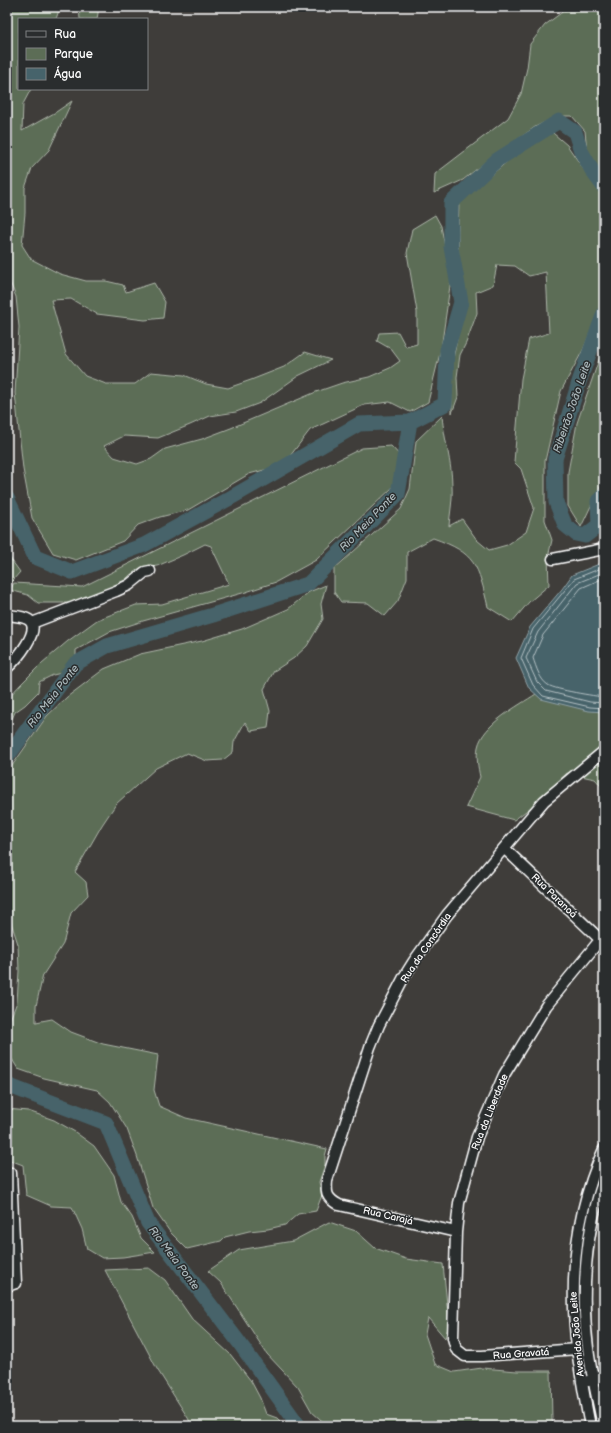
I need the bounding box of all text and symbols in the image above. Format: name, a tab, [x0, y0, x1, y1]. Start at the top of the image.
legend	[18, 18, 148, 90]
text: Rua	[54, 27, 76, 42]
text: Parque	[54, 47, 93, 62]
text: Água	[54, 65, 82, 82]
water label: Ribeirão João Leite	[550, 359, 594, 454]
water label: Rio Meia Ponte	[337, 490, 400, 554]
water label: Rio Meia Ponte	[24, 661, 82, 730]
street label: Rua Paranoá	[529, 871, 580, 921]
street label: Rua da Concórdia	[398, 910, 454, 985]
street label: Rua da Liberdade	[469, 1072, 511, 1152]
street label: Rua Carajá	[362, 1204, 414, 1228]
water label: Rio Meia Ponte	[146, 1224, 202, 1293]
street label: Avenida João Leite	[567, 1291, 587, 1377]
street label: Rua Gravatá	[492, 1346, 550, 1362]

